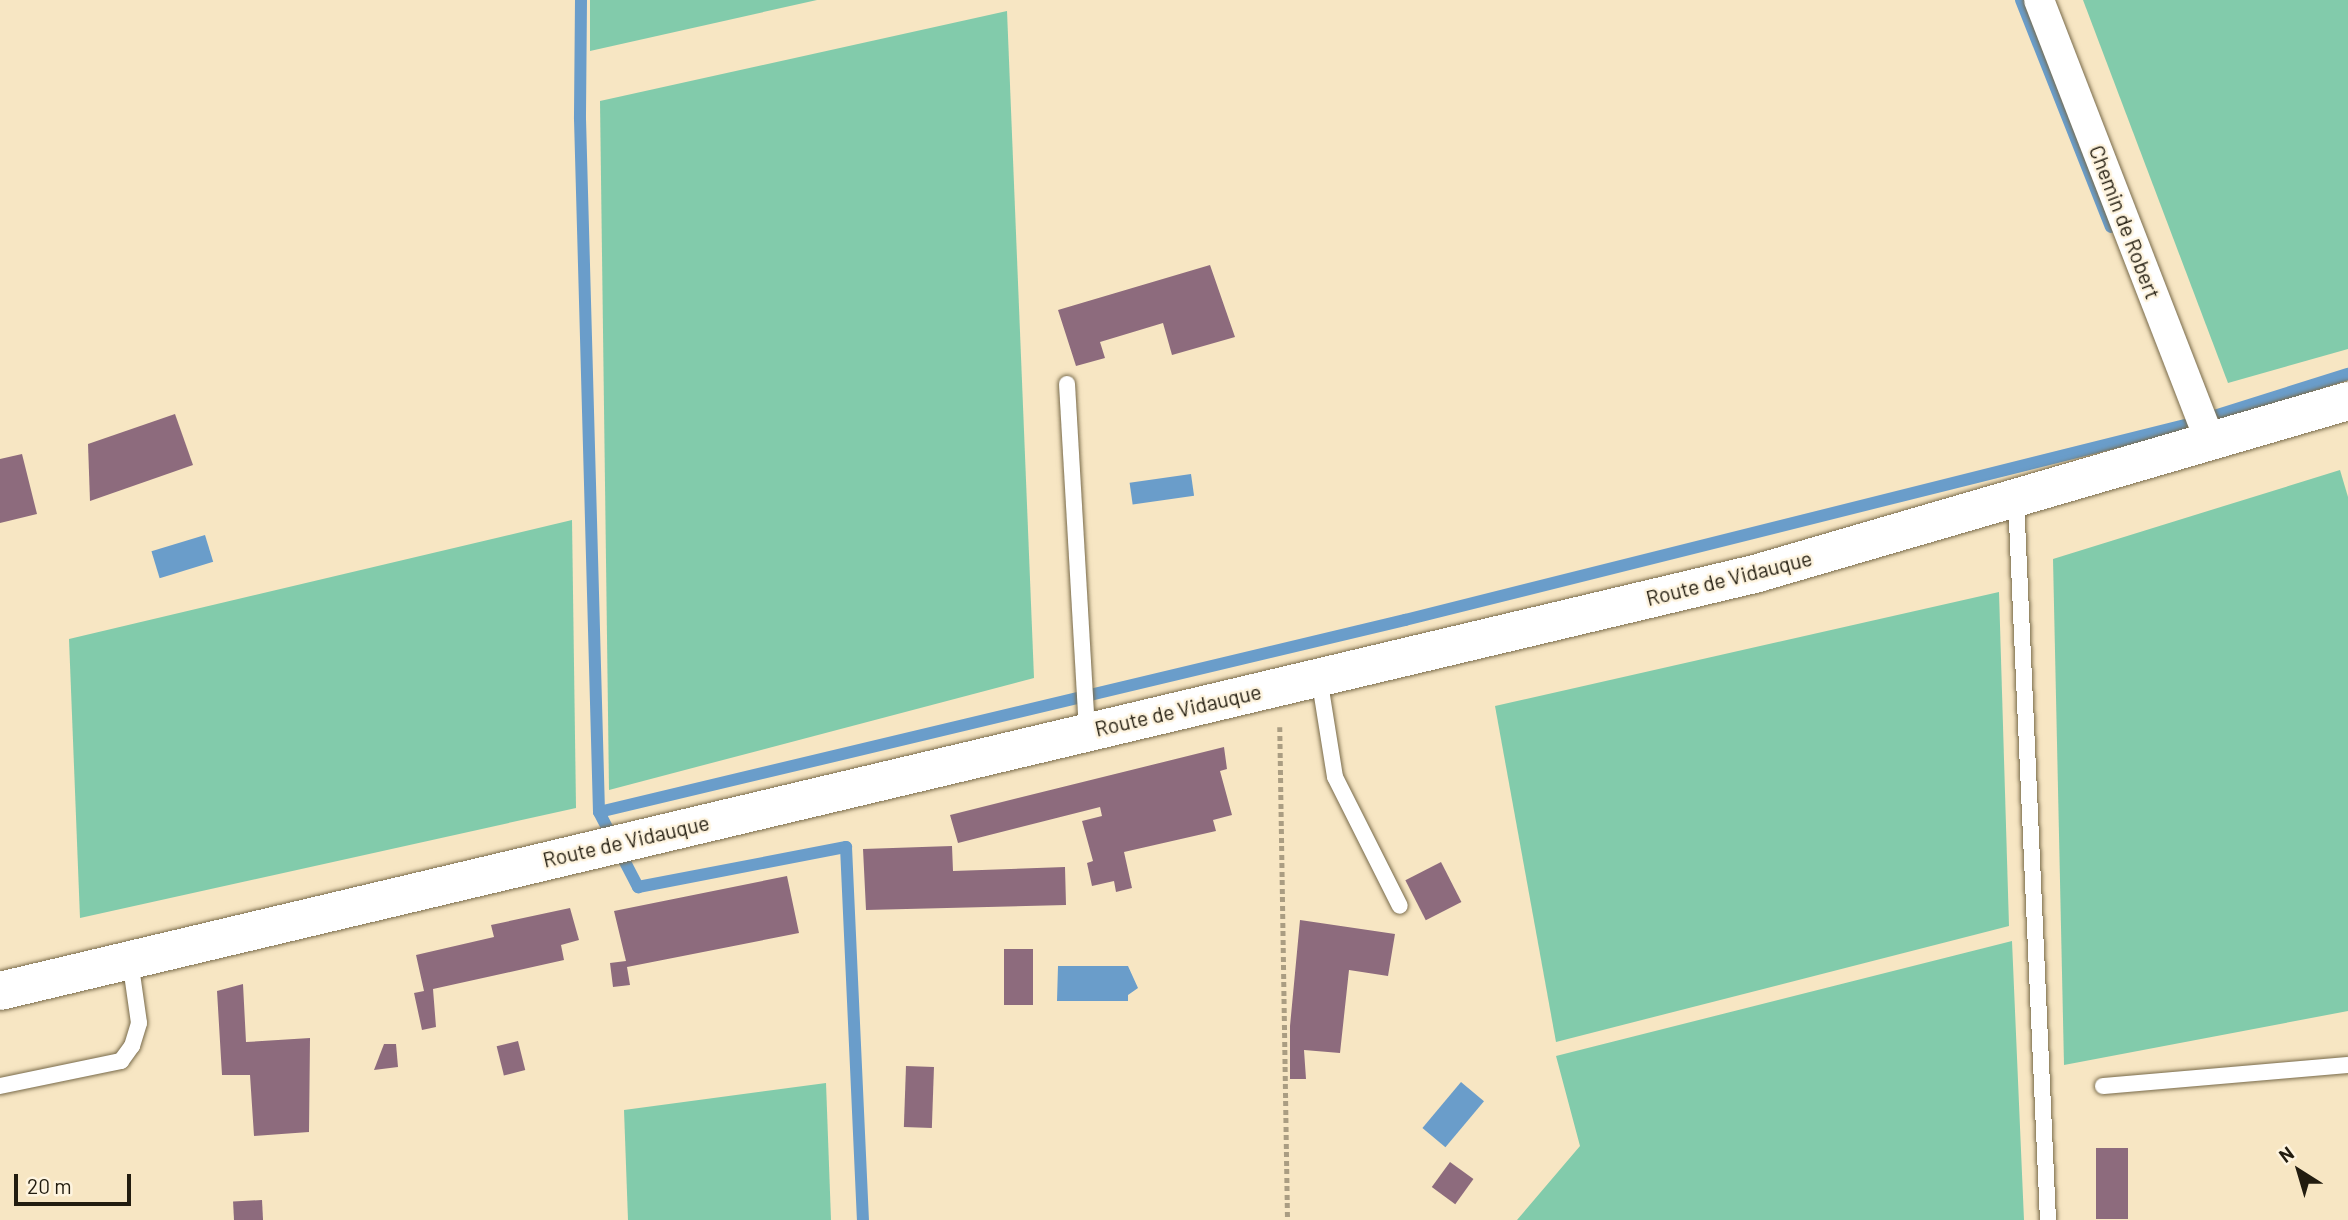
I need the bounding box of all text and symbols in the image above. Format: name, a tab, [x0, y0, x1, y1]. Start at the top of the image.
street label: Chemin de Robert	[2084, 142, 2166, 302]
street label: Route de Vidauque	[1643, 545, 1815, 611]
street label: Route de Vidauque	[1092, 679, 1264, 741]
street label: Route de Vidauque	[540, 810, 712, 872]
north arrow	[2264, 1136, 2334, 1206]
text: N	[2274, 1141, 2298, 1167]
scale bar	[18, 1160, 135, 1204]
text: 20 m	[27, 1173, 72, 1198]

